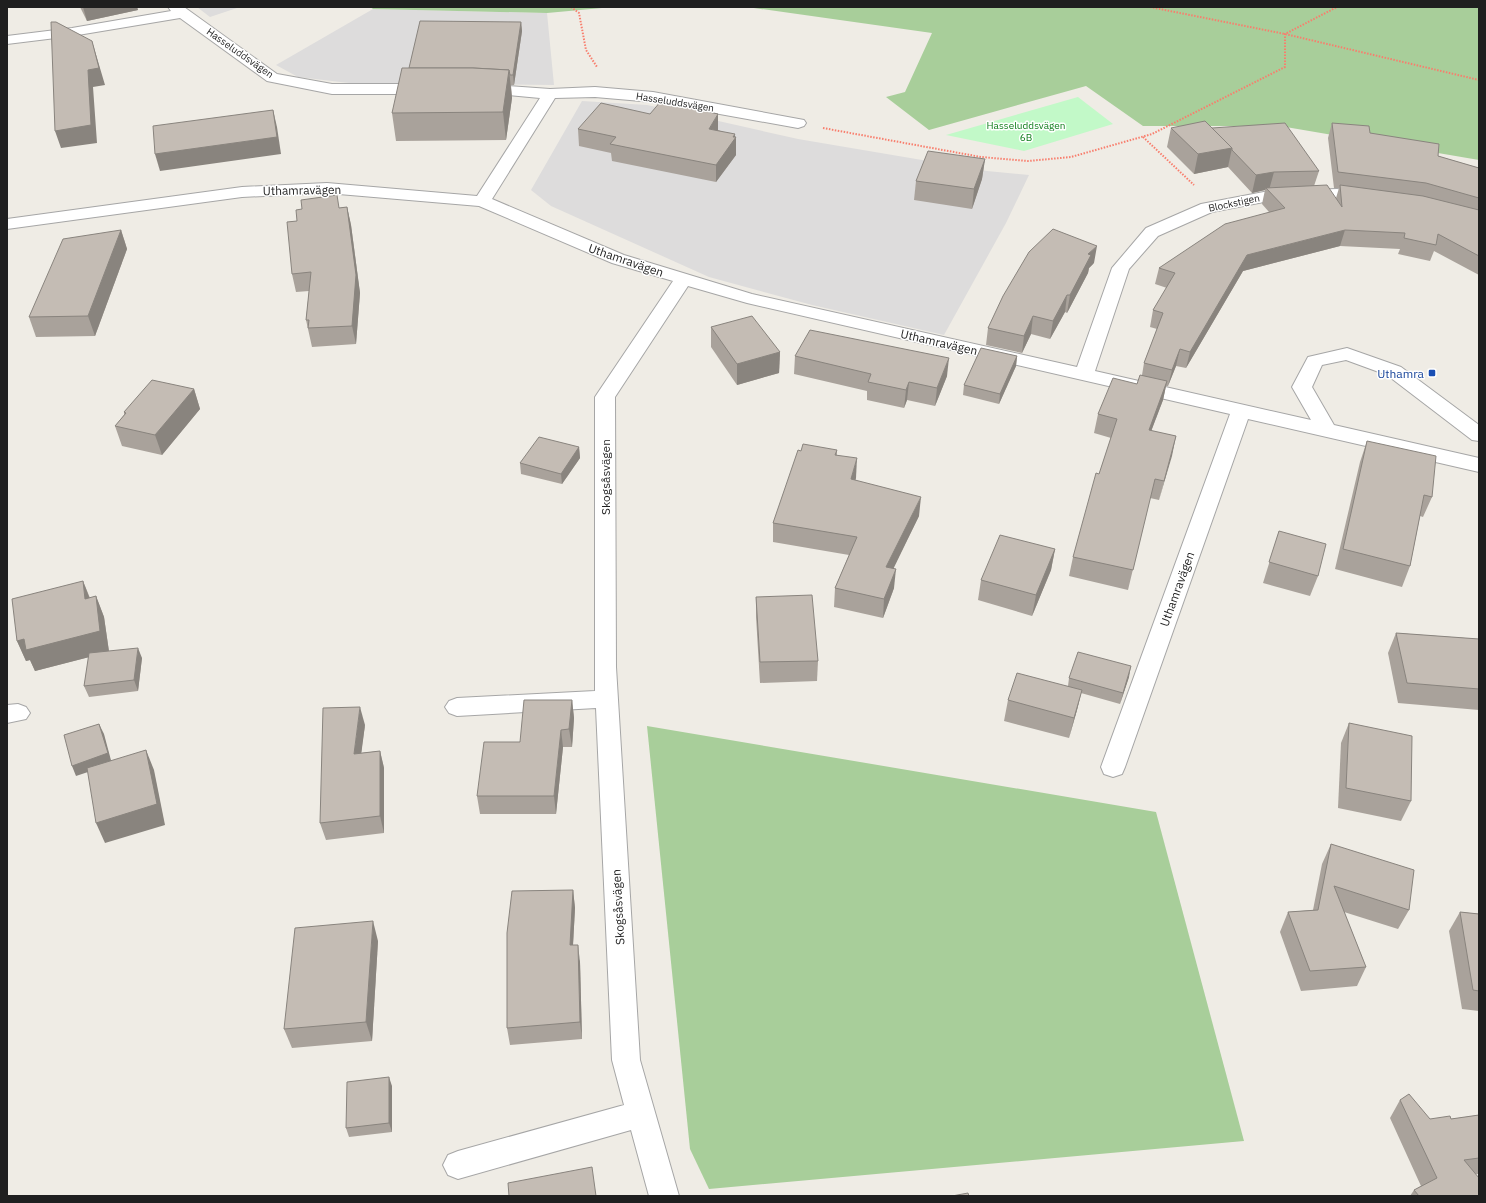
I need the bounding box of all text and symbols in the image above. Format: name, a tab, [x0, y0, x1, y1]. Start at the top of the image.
street label: Hasseluddsvägen	[204, 25, 276, 81]
street label: Hasseluddsvägen	[635, 89, 715, 115]
park label: Hasseluddsvägen 6B	[987, 119, 1065, 144]
street label: Uthamravägen	[263, 182, 341, 198]
street label: Blockstigen	[1207, 191, 1261, 215]
street label: Uthamravägen	[586, 240, 666, 280]
street label: Uthamravägen	[899, 326, 979, 358]
place label: Uthamra	[1377, 366, 1425, 381]
marker: Uthamra	[1427, 368, 1437, 378]
street label: Skogsåsvägen	[598, 439, 613, 515]
street label: Uthamravägen	[1157, 550, 1197, 628]
street label: Skogsåsvägen	[609, 869, 627, 945]

